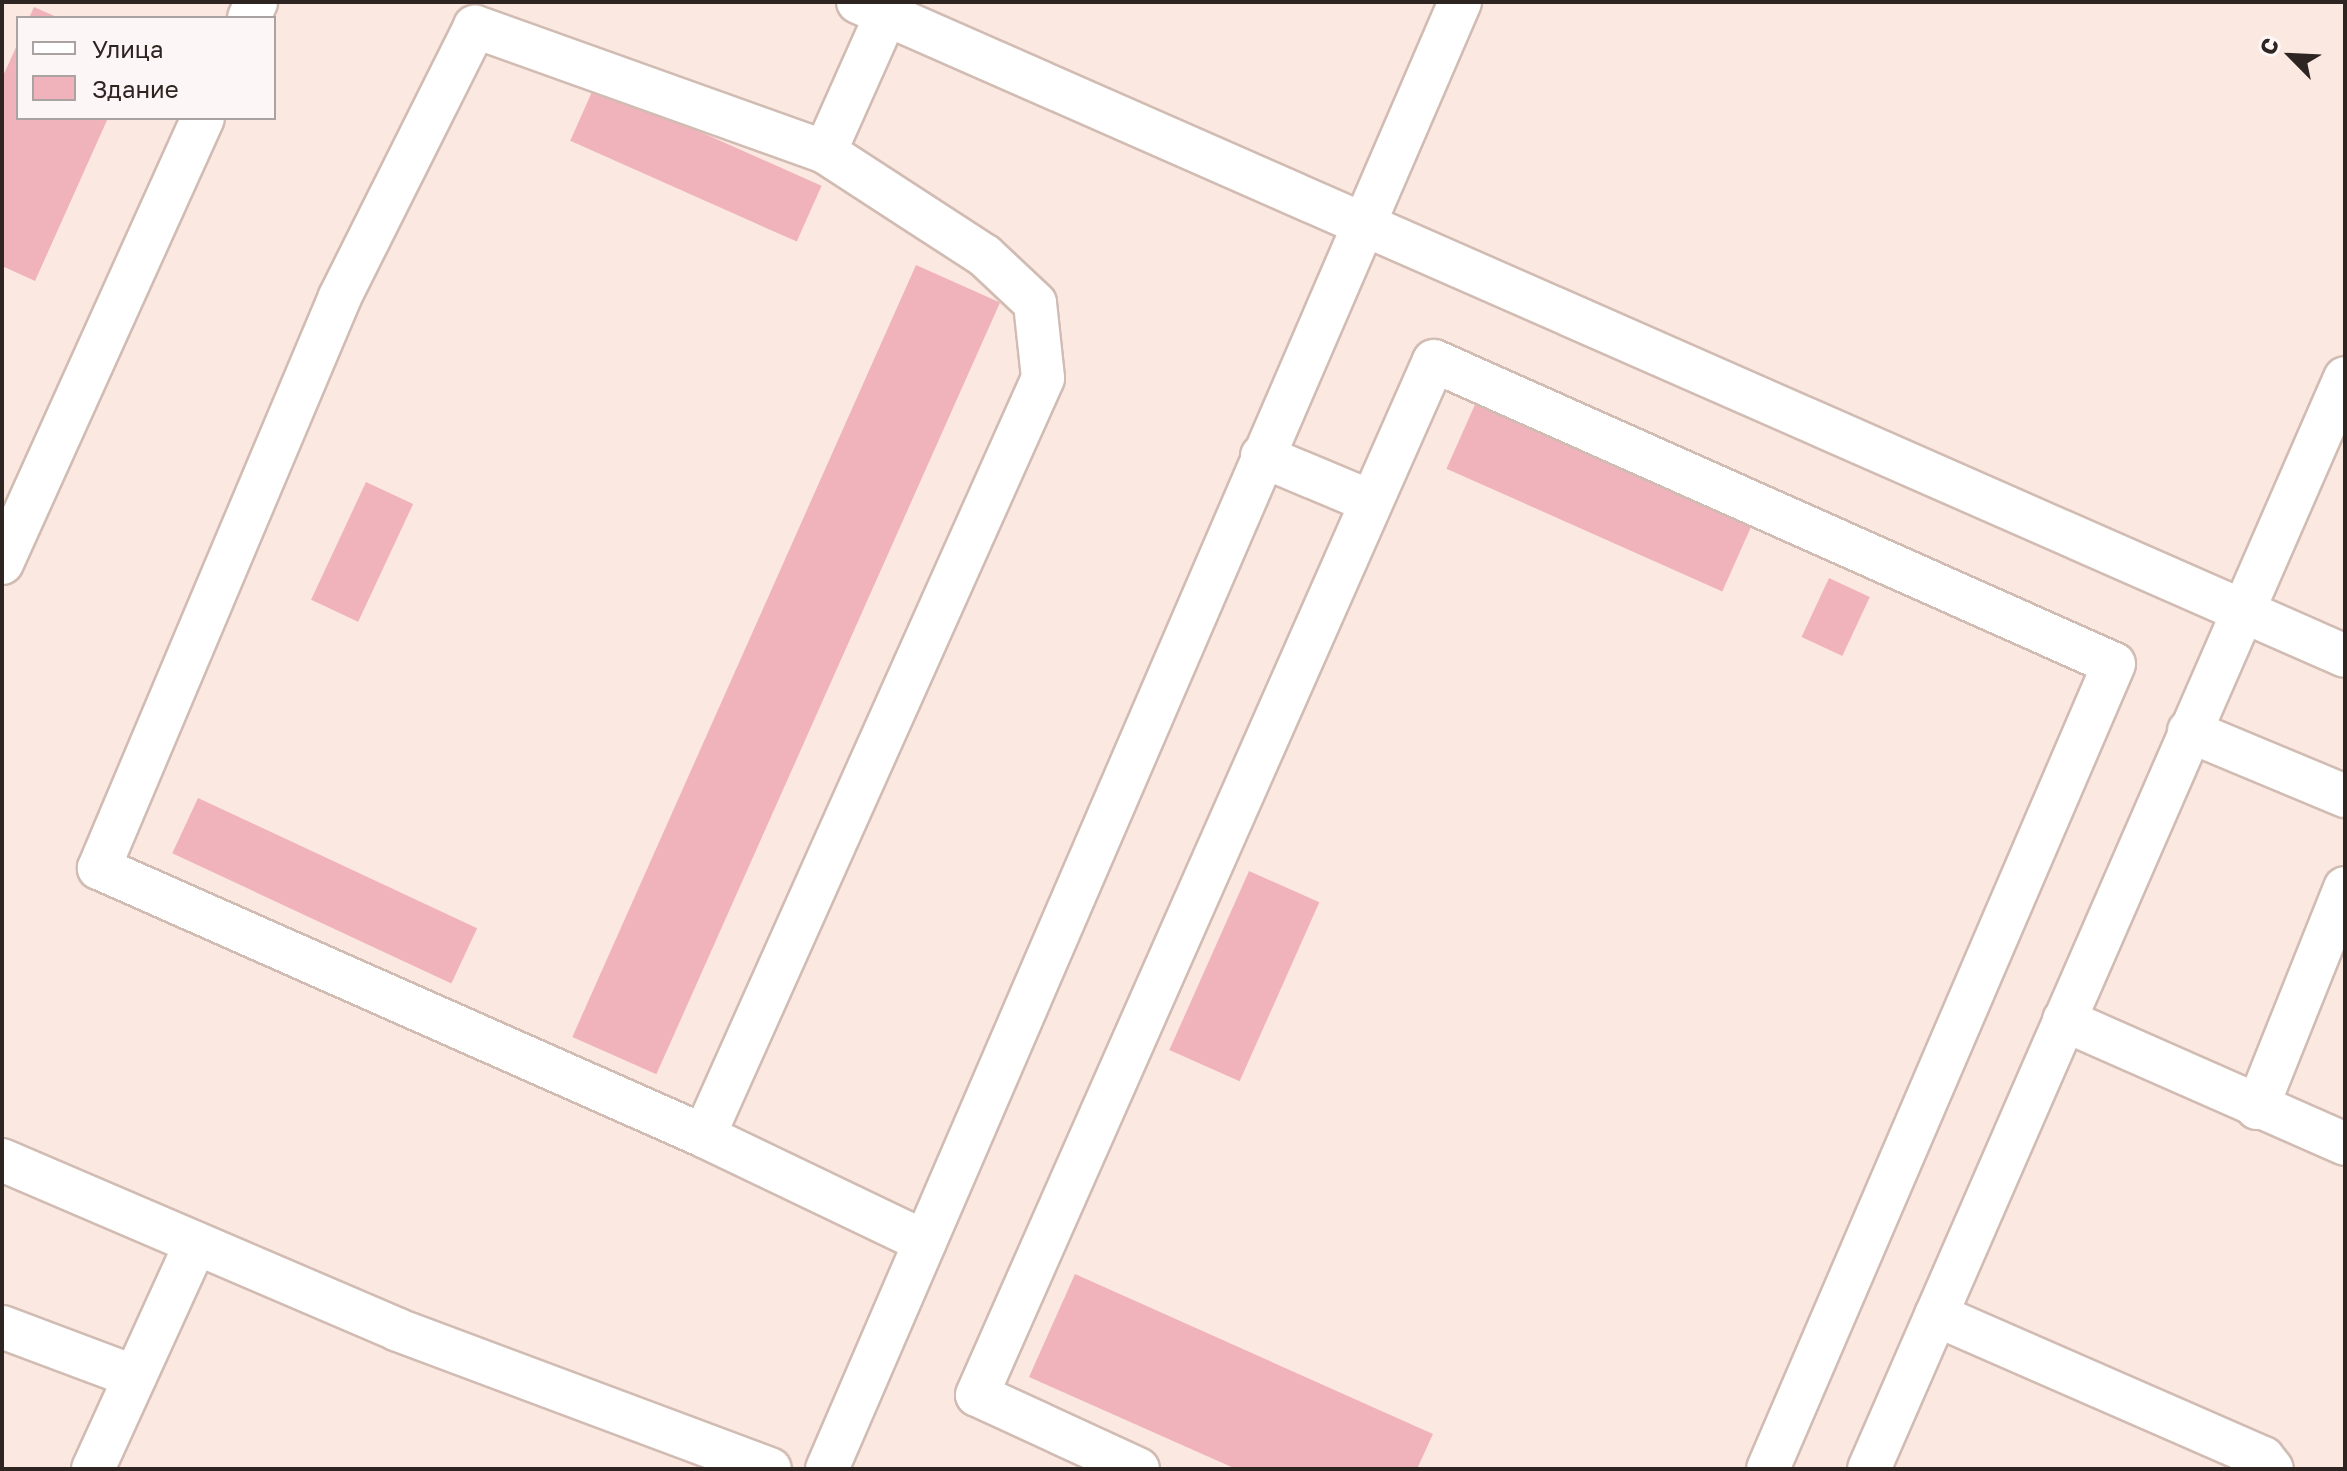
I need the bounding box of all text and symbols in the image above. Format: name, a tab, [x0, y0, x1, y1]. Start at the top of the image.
legend	[16, 16, 276, 120]
north arrow	[2251, 16, 2331, 96]
text: С	[2253, 33, 2284, 59]
text: Улица	[92, 34, 164, 63]
text: Здание	[92, 74, 179, 103]

